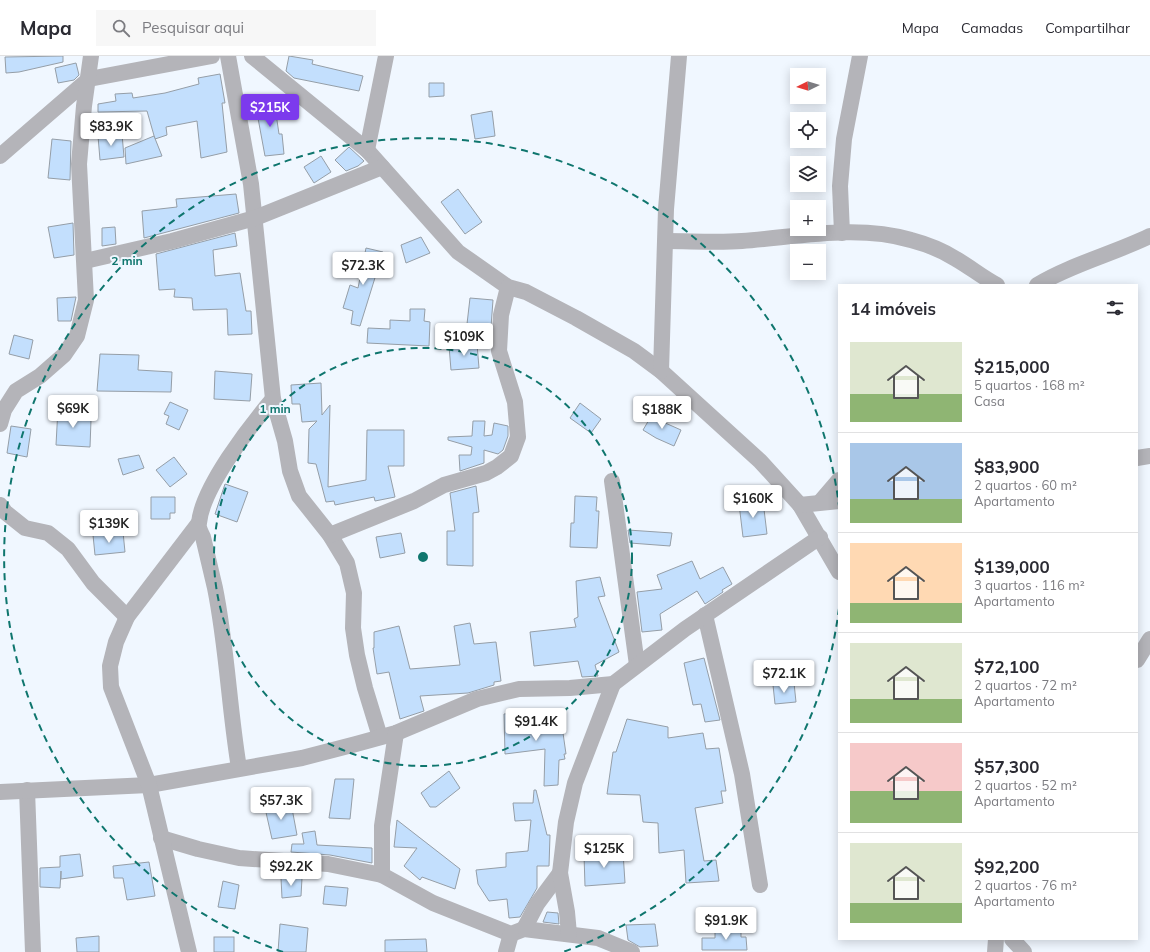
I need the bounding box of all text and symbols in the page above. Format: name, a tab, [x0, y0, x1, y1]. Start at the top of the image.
search box	[96, 10, 376, 46]
text: Mapa	[20, 16, 72, 40]
icon: search	[110, 17, 132, 39]
text: Pesquisar aqui	[142, 18, 244, 37]
text: Mapa	[902, 19, 939, 37]
text: Camadas	[961, 19, 1023, 37]
text: Compartilhar	[1045, 19, 1130, 37]
north arrow	[790, 68, 826, 104]
map controls	[790, 68, 826, 280]
pin: $215K	[242, 94, 298, 128]
text: $215K	[250, 99, 290, 115]
button: locate	[790, 112, 826, 148]
pin: $83.9K	[78, 113, 144, 147]
text: $83.9K	[89, 118, 133, 134]
button: layers	[790, 156, 826, 192]
button: +	[790, 200, 826, 236]
button: −	[790, 244, 826, 280]
pin: $72.3K	[330, 252, 396, 286]
text: 2 min	[111, 253, 143, 268]
text: $72.3K	[341, 257, 385, 273]
icon: filters	[1104, 297, 1126, 319]
text: 14 imóveis	[850, 298, 936, 319]
pin: $109K	[436, 323, 492, 357]
text: $109K	[444, 328, 484, 344]
text: $215,000	[974, 356, 1050, 377]
icon: home	[882, 358, 930, 406]
text: 5 quartos · 168 m²	[974, 377, 1085, 393]
text: Casa	[974, 393, 1005, 409]
pin: $69K	[49, 395, 97, 429]
pin: $188K	[634, 396, 690, 430]
text: $69K	[57, 400, 89, 416]
text: 1 min	[259, 401, 291, 416]
text: $188K	[642, 401, 682, 417]
text: $83,900	[974, 456, 1039, 477]
icon: home	[882, 459, 930, 507]
text: 2 quartos · 60 m²	[974, 477, 1077, 493]
pin: $160K	[725, 485, 781, 519]
text: $160K	[733, 490, 773, 506]
text: Apartamento	[974, 493, 1055, 509]
pin: $139K	[81, 510, 137, 544]
text: $139K	[89, 515, 129, 531]
centre of rings	[416, 550, 430, 564]
text: $139,000	[974, 556, 1050, 577]
icon: home	[882, 559, 930, 607]
text: 3 quartos · 116 m²	[974, 577, 1085, 593]
text: Apartamento	[974, 593, 1055, 609]
text: $72,100	[974, 656, 1039, 677]
icon: home	[882, 659, 930, 707]
pin: $72.1K	[751, 660, 817, 694]
text: $72.1K	[762, 665, 806, 681]
text: 2 quartos · 72 m²	[974, 677, 1077, 693]
text: Apartamento	[974, 693, 1055, 709]
pin: $91.4K	[503, 708, 569, 742]
text: $91.4K	[514, 713, 558, 729]
text: $57,300	[974, 756, 1039, 777]
icon: home	[882, 759, 930, 807]
text: 2 quartos · 52 m²	[974, 777, 1077, 793]
pin: $57.3K	[248, 787, 314, 821]
text: $57.3K	[259, 792, 303, 808]
text: Apartamento	[974, 793, 1055, 809]
pin: $125K	[576, 835, 632, 869]
text: $125K	[584, 840, 624, 856]
pin: $92.2K	[258, 853, 324, 887]
text: $92,200	[974, 856, 1039, 877]
text: $92.2K	[269, 858, 313, 874]
icon: home	[882, 859, 930, 907]
text: 2 quartos · 76 m²	[974, 877, 1077, 893]
text: Apartamento	[974, 893, 1055, 909]
pin: $91.9K	[693, 907, 759, 941]
text: $91.9K	[704, 912, 748, 928]

